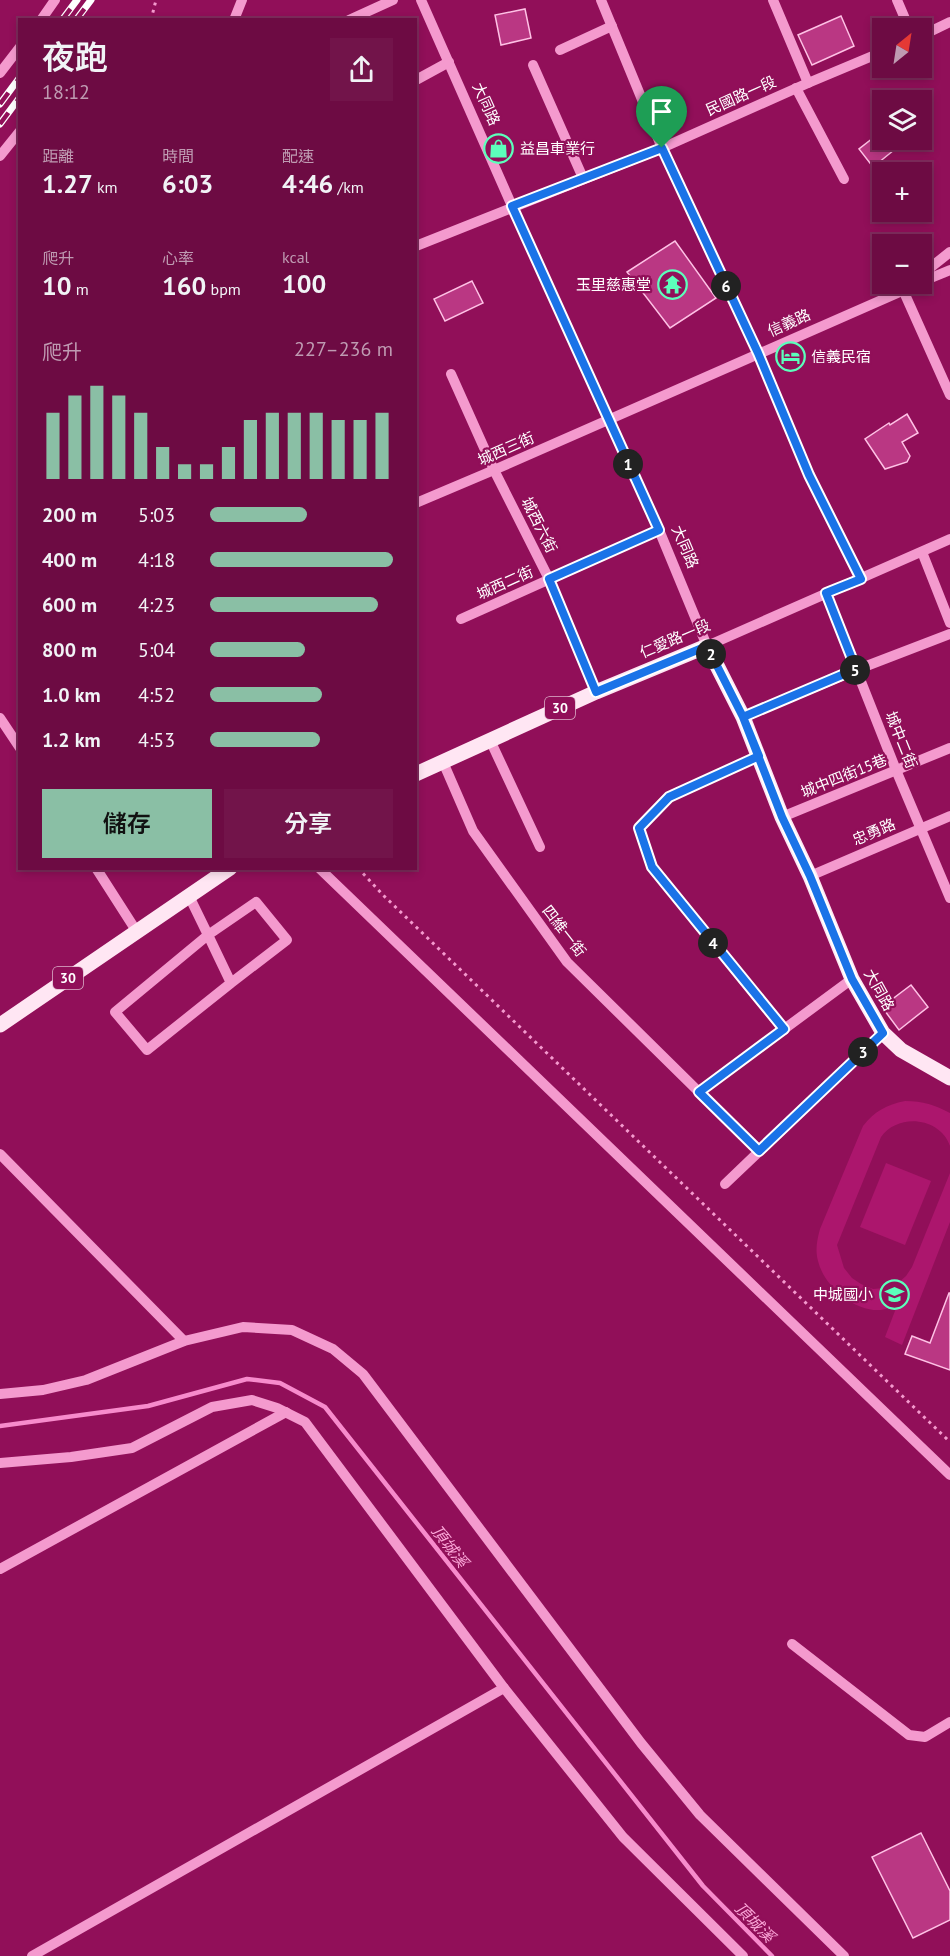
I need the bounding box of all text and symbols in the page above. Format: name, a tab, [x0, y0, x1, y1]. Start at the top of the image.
north arrow	[872, 18, 932, 78]
map controls	[872, 18, 932, 294]
text: 夜跑	[42, 35, 108, 78]
button: share	[330, 38, 393, 101]
street label: 民國路一段	[703, 72, 779, 119]
text: 18:12	[42, 79, 90, 105]
street label: 大同路	[469, 79, 504, 128]
pin	[636, 86, 687, 148]
button: layers	[872, 90, 932, 150]
icon: arrive	[645, 95, 678, 128]
shop icon: 益昌車業行	[483, 133, 515, 165]
place label: 益昌車業行	[520, 139, 595, 158]
text: 距離	[42, 146, 74, 166]
text: 時間	[162, 146, 194, 166]
text: 配速	[282, 146, 314, 166]
button: +	[872, 162, 932, 222]
text: 1.27	[42, 167, 93, 200]
text: 6:03	[162, 167, 213, 200]
text: 4:46	[282, 167, 333, 200]
text: km	[93, 177, 118, 197]
text: /km	[333, 177, 364, 197]
button: −	[872, 234, 932, 294]
text: kcal	[282, 247, 309, 267]
text: 爬升	[42, 248, 74, 268]
text: 心率	[162, 248, 194, 268]
text: 100	[282, 267, 326, 300]
text: 10	[42, 269, 71, 302]
text: 160	[162, 269, 206, 302]
temple icon: 玉里慈惠堂	[656, 269, 688, 301]
pin: 6	[711, 271, 741, 301]
place label: 玉里慈惠堂	[576, 275, 651, 294]
text: 6	[721, 276, 731, 296]
text: m	[71, 279, 89, 299]
text: bpm	[206, 279, 241, 299]
street label: 信義路	[764, 305, 813, 340]
text: 227–236 m	[294, 336, 393, 362]
text: 爬升	[42, 339, 82, 365]
hotel icon: 信義民宿	[774, 341, 806, 373]
place label: 信義民宿	[811, 347, 871, 366]
street label: 城西三街	[475, 428, 537, 469]
pin: 1	[613, 449, 643, 479]
text: 1	[623, 454, 633, 474]
street label: 城西六街	[517, 494, 562, 556]
text: 200 m	[42, 502, 97, 528]
text: 5:03	[138, 502, 175, 528]
street label: 大同路	[668, 522, 703, 571]
text: 400 m	[42, 547, 97, 573]
text: 4:18	[138, 547, 175, 573]
street label: 城西二街	[474, 562, 536, 603]
text: 600 m	[42, 592, 97, 618]
text: 4:23	[138, 592, 175, 618]
street label: 仁愛路一段	[637, 615, 713, 662]
text: 800 m	[42, 637, 97, 663]
text: 5:04	[138, 637, 175, 663]
pin: 2	[696, 639, 726, 669]
text: 2	[706, 644, 716, 664]
pin: 5	[840, 655, 870, 685]
text: 5	[850, 660, 860, 680]
text: 1.0 km	[42, 682, 101, 708]
text: 4:52	[138, 682, 175, 708]
road number: 30	[545, 697, 575, 719]
street label: 城中二街	[881, 708, 922, 771]
text: 1.2 km	[42, 727, 101, 753]
text: 4:53	[138, 727, 175, 753]
street label: 城中四街15巷	[798, 750, 890, 801]
button: 儲存	[42, 789, 212, 858]
button: 分享	[224, 789, 393, 858]
street label: 忠勇路	[849, 814, 898, 849]
street label: 四維一街	[538, 901, 590, 960]
pin: 4	[698, 928, 728, 958]
text: 4	[708, 933, 718, 953]
street label: 大同路	[860, 965, 899, 1014]
road number: 30	[53, 967, 83, 989]
pin: 3	[848, 1037, 878, 1067]
text: 3	[858, 1042, 868, 1062]
school or university icon: 中城國小	[878, 1279, 910, 1311]
place label: 中城國小	[813, 1285, 873, 1304]
water label: 頂城溪	[427, 1521, 474, 1573]
water label: 頂城溪	[731, 1898, 780, 1947]

